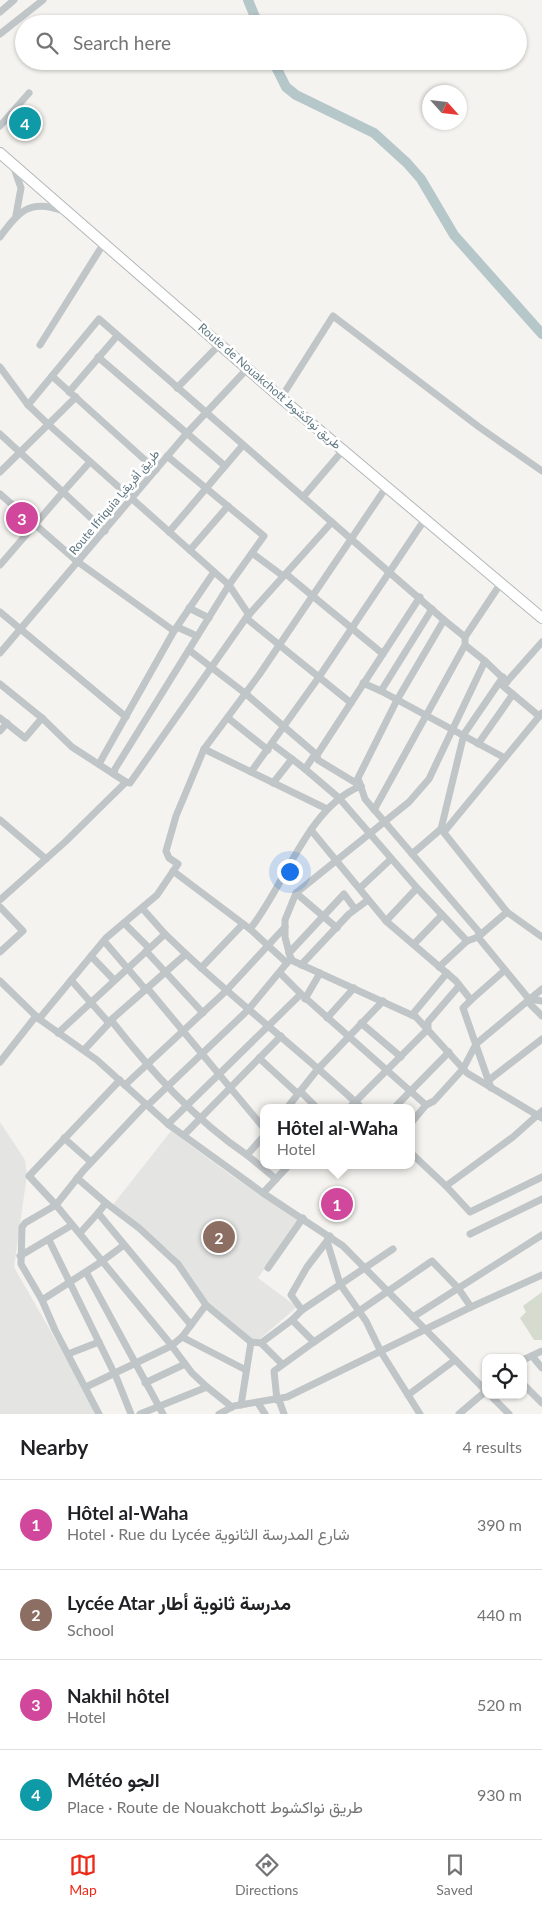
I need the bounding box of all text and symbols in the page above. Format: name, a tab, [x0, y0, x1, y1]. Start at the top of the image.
search box	[15, 15, 527, 70]
icon: search	[33, 29, 61, 57]
text: Search here	[73, 31, 171, 54]
north arrow	[422, 85, 467, 130]
pin: 4	[9, 104, 41, 142]
street label: Route de Nouakchott طريق نواكشوط	[195, 320, 345, 453]
street label: Route Ifriquia طريق أفريقيا	[66, 446, 163, 558]
pin: 3	[6, 499, 38, 537]
your location	[277, 859, 303, 885]
popup	[260, 1104, 415, 1169]
text: Hôtel al-Waha	[277, 1116, 398, 1139]
text: Hotel	[277, 1139, 316, 1158]
pin: 1	[321, 1185, 353, 1223]
pin: 2	[203, 1218, 235, 1256]
map controls	[482, 1354, 527, 1399]
button: locate	[482, 1354, 527, 1399]
text: Nearby	[20, 1434, 88, 1459]
text: 4 results	[462, 1437, 522, 1456]
text: Hôtel al-Waha	[67, 1501, 188, 1524]
text: 1	[31, 1515, 41, 1534]
text: 390 m	[477, 1515, 522, 1534]
text: Hotel · Rue du Lycée شارع المدرسة الثانوية	[67, 1524, 350, 1543]
text: Lycée Atar مدرسة ثانوية أطار	[67, 1591, 291, 1614]
text: 2	[31, 1605, 41, 1624]
text: 440 m	[477, 1605, 522, 1624]
text: School	[67, 1620, 114, 1639]
text: Nakhil hôtel	[67, 1684, 169, 1707]
text: 3	[31, 1695, 41, 1714]
text: 520 m	[477, 1695, 522, 1714]
text: Hotel	[67, 1707, 106, 1726]
text: Météo الجو	[67, 1768, 160, 1791]
text: 4	[31, 1785, 41, 1804]
text: 930 m	[477, 1785, 522, 1804]
text: Place · Route de Nouakchott طريق نواكشوط	[67, 1797, 363, 1816]
tab: Map	[69, 1851, 97, 1898]
tab: Directions	[235, 1851, 298, 1898]
tab: Saved	[436, 1851, 473, 1898]

